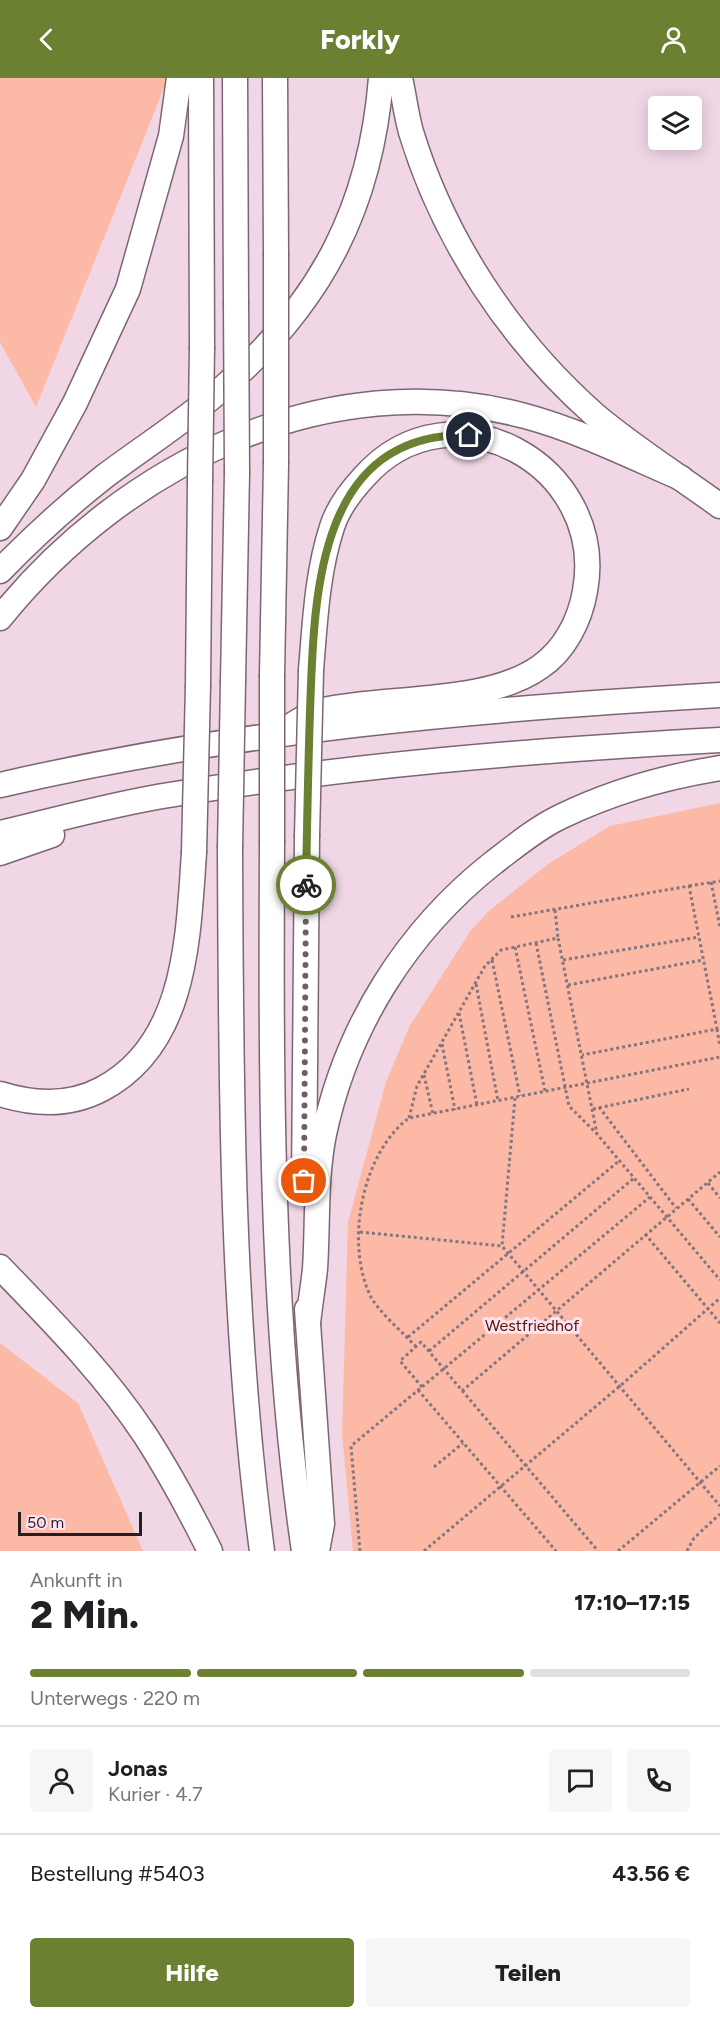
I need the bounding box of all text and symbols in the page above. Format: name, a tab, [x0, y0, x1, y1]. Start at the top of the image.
icon: back	[30, 23, 63, 56]
text: Forkly	[320, 23, 400, 56]
icon: person	[657, 23, 690, 56]
map controls	[648, 96, 702, 150]
button: layers	[648, 96, 702, 150]
pin	[443, 409, 494, 460]
icon: home	[452, 418, 485, 451]
courier	[276, 855, 336, 915]
icon: bike	[290, 869, 323, 902]
pin	[278, 1155, 329, 1206]
icon: bag	[287, 1164, 320, 1197]
park label: Westfriedhof	[485, 1316, 579, 1335]
scale bar	[18, 1509, 142, 1536]
text: 50 m	[27, 1513, 64, 1532]
text: Ankunft in	[30, 1568, 122, 1592]
text: 17:10–17:15	[574, 1589, 690, 1616]
text: 2 Min.	[30, 1591, 139, 1638]
text: Unterwegs · 220 m	[30, 1686, 200, 1710]
button: person	[30, 1749, 93, 1812]
button: chat	[549, 1749, 612, 1812]
button: phone	[627, 1749, 690, 1812]
text: Jonas	[108, 1755, 167, 1782]
text: Kurier · 4.7	[108, 1782, 203, 1806]
text: Bestellung #5403	[30, 1860, 205, 1887]
text: 43.56 €	[612, 1860, 690, 1887]
button: Hilfe	[30, 1938, 354, 2007]
button: Teilen	[366, 1938, 690, 2007]

